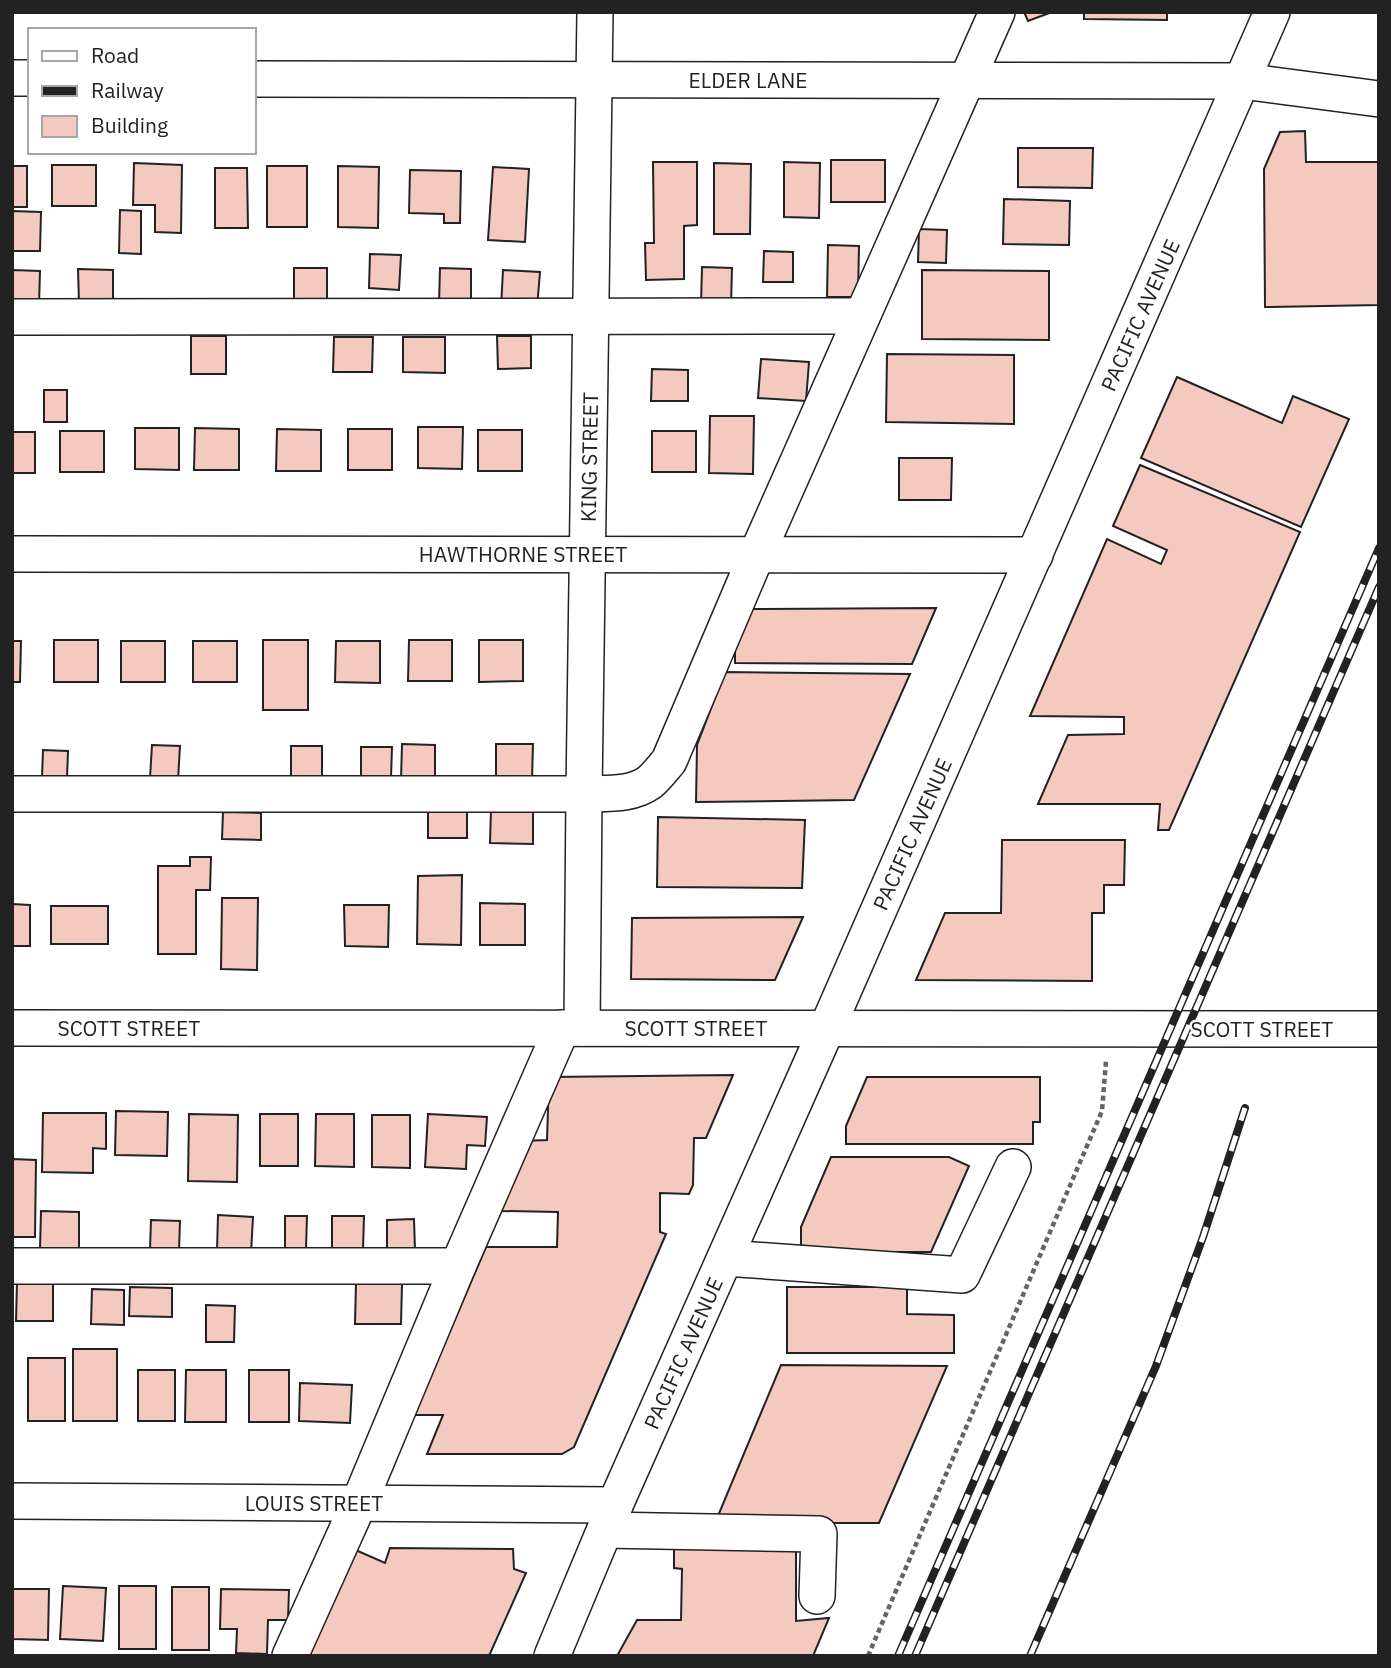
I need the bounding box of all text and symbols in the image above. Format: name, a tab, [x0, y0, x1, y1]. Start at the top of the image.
legend	[28, 28, 256, 154]
text: Road	[91, 41, 139, 69]
street label: ELDER LANE	[689, 66, 807, 94]
text: Railway	[91, 76, 164, 104]
text: Building	[91, 111, 168, 139]
street label: PACIFIC AVENUE	[1094, 235, 1186, 395]
street label: KING STREET	[574, 392, 604, 522]
street label: HAWTHORNE STREET	[419, 540, 627, 568]
street label: PACIFIC AVENUE	[866, 754, 958, 914]
street label: SCOTT STREET	[58, 1014, 200, 1042]
street label: SCOTT STREET	[625, 1014, 767, 1042]
street label: SCOTT STREET	[1191, 1015, 1333, 1043]
street label: PACIFIC AVENUE	[637, 1273, 729, 1433]
street label: LOUIS STREET	[245, 1489, 383, 1517]

